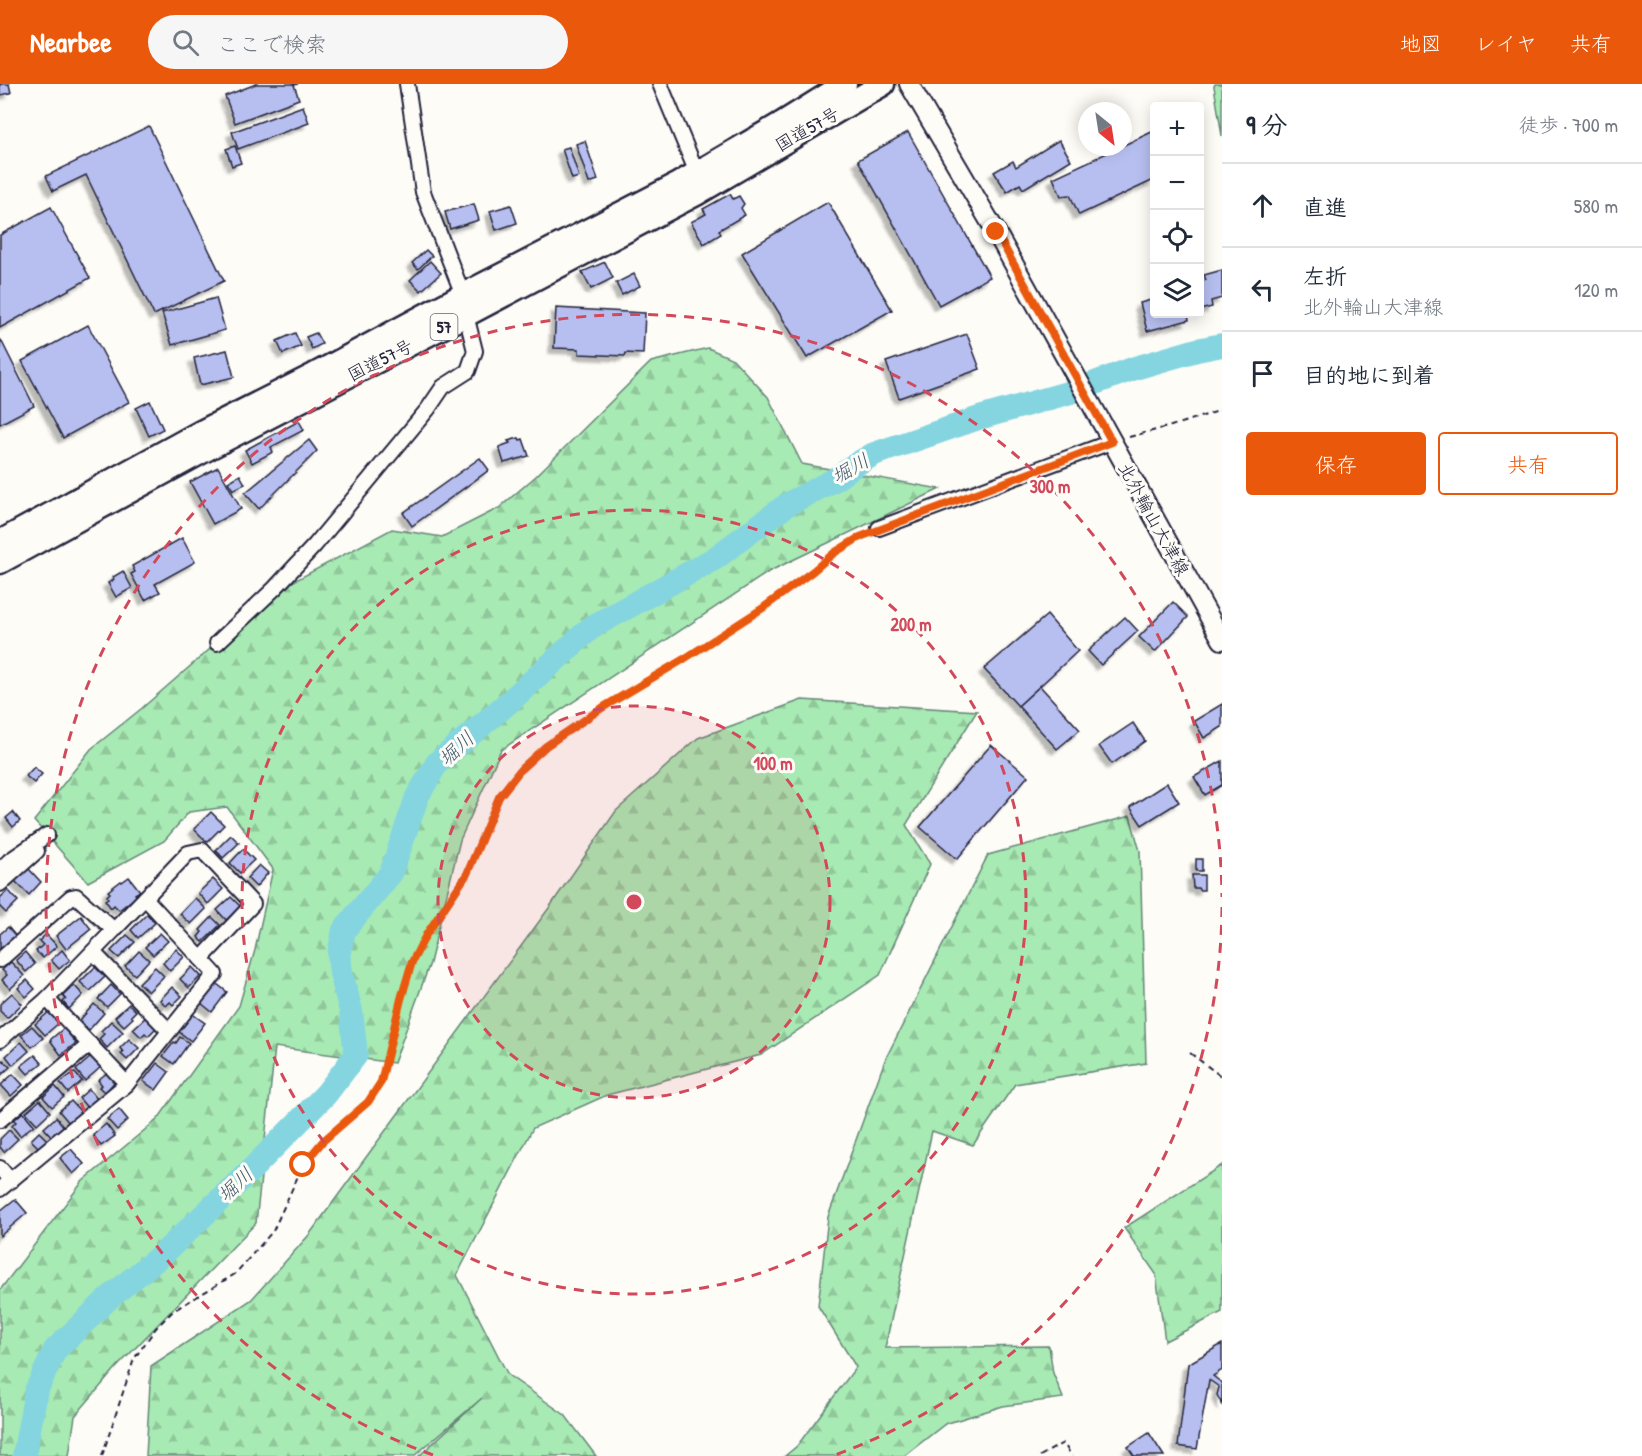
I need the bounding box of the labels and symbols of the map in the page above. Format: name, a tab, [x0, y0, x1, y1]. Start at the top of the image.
street label: 国道57号	[770, 101, 844, 157]
north arrow	[1078, 102, 1132, 156]
route end	[982, 218, 1008, 244]
road number: 57	[430, 314, 458, 340]
street label: 国道57号	[343, 333, 417, 387]
water label: 堀川	[826, 446, 874, 490]
street label: 北外輪山大津線	[1113, 458, 1195, 580]
text: 300 m	[1030, 474, 1070, 499]
text: 200 m	[891, 612, 931, 637]
water label: 堀川	[432, 724, 480, 772]
text: 100 m	[753, 751, 793, 776]
centre of rings	[624, 892, 644, 912]
route start	[289, 1151, 315, 1177]
water label: 堀川	[211, 1160, 259, 1208]

